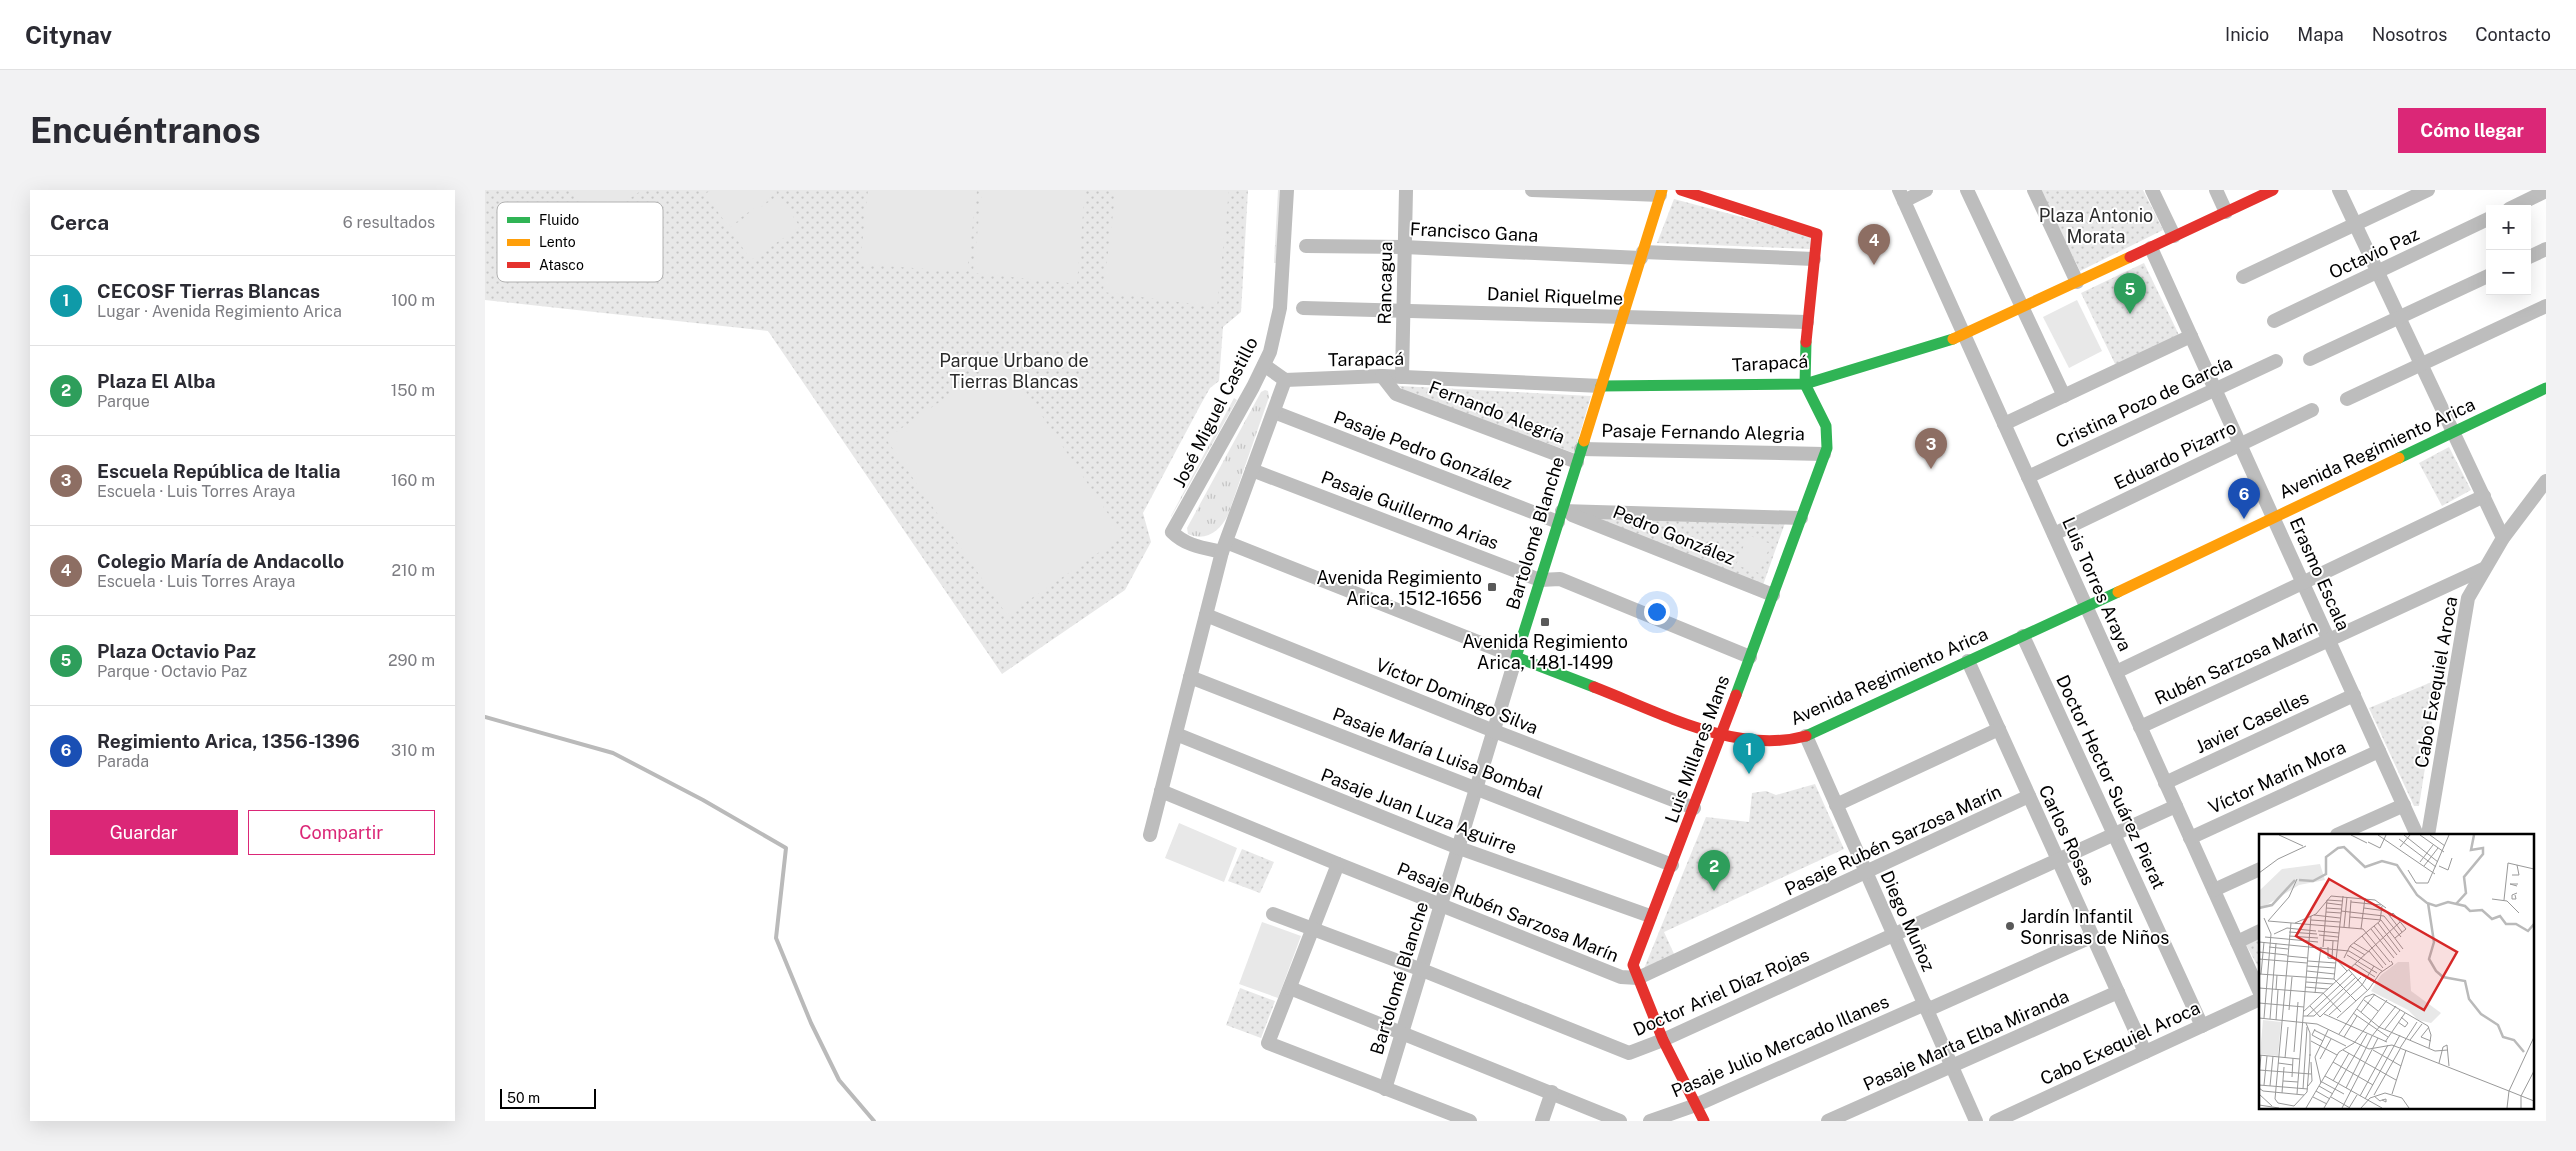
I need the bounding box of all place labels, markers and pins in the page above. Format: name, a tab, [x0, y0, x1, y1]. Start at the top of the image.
pin: 4	[1858, 224, 1890, 265]
pin: 5	[2114, 273, 2146, 314]
pin: 3	[1915, 428, 1947, 469]
pin: 6	[2228, 478, 2260, 519]
place label: Avenida Regimiento Arica, 1512-1656	[1316, 567, 1482, 609]
marker: Avenida Regimiento Arica, 1512-1656	[1486, 581, 1498, 593]
marker: Avenida Regimiento Arica, 1481-1499	[1539, 616, 1551, 628]
place label: Avenida Regimiento Arica, 1481-1499	[1462, 631, 1628, 673]
pin: 1	[1733, 733, 1765, 774]
pin: 2	[1698, 850, 1730, 891]
place label: Jardín Infantil Sonrisas de Niños	[2020, 906, 2169, 948]
marker: Jardín Infantil Sonrisas de Niños	[2004, 920, 2016, 932]

